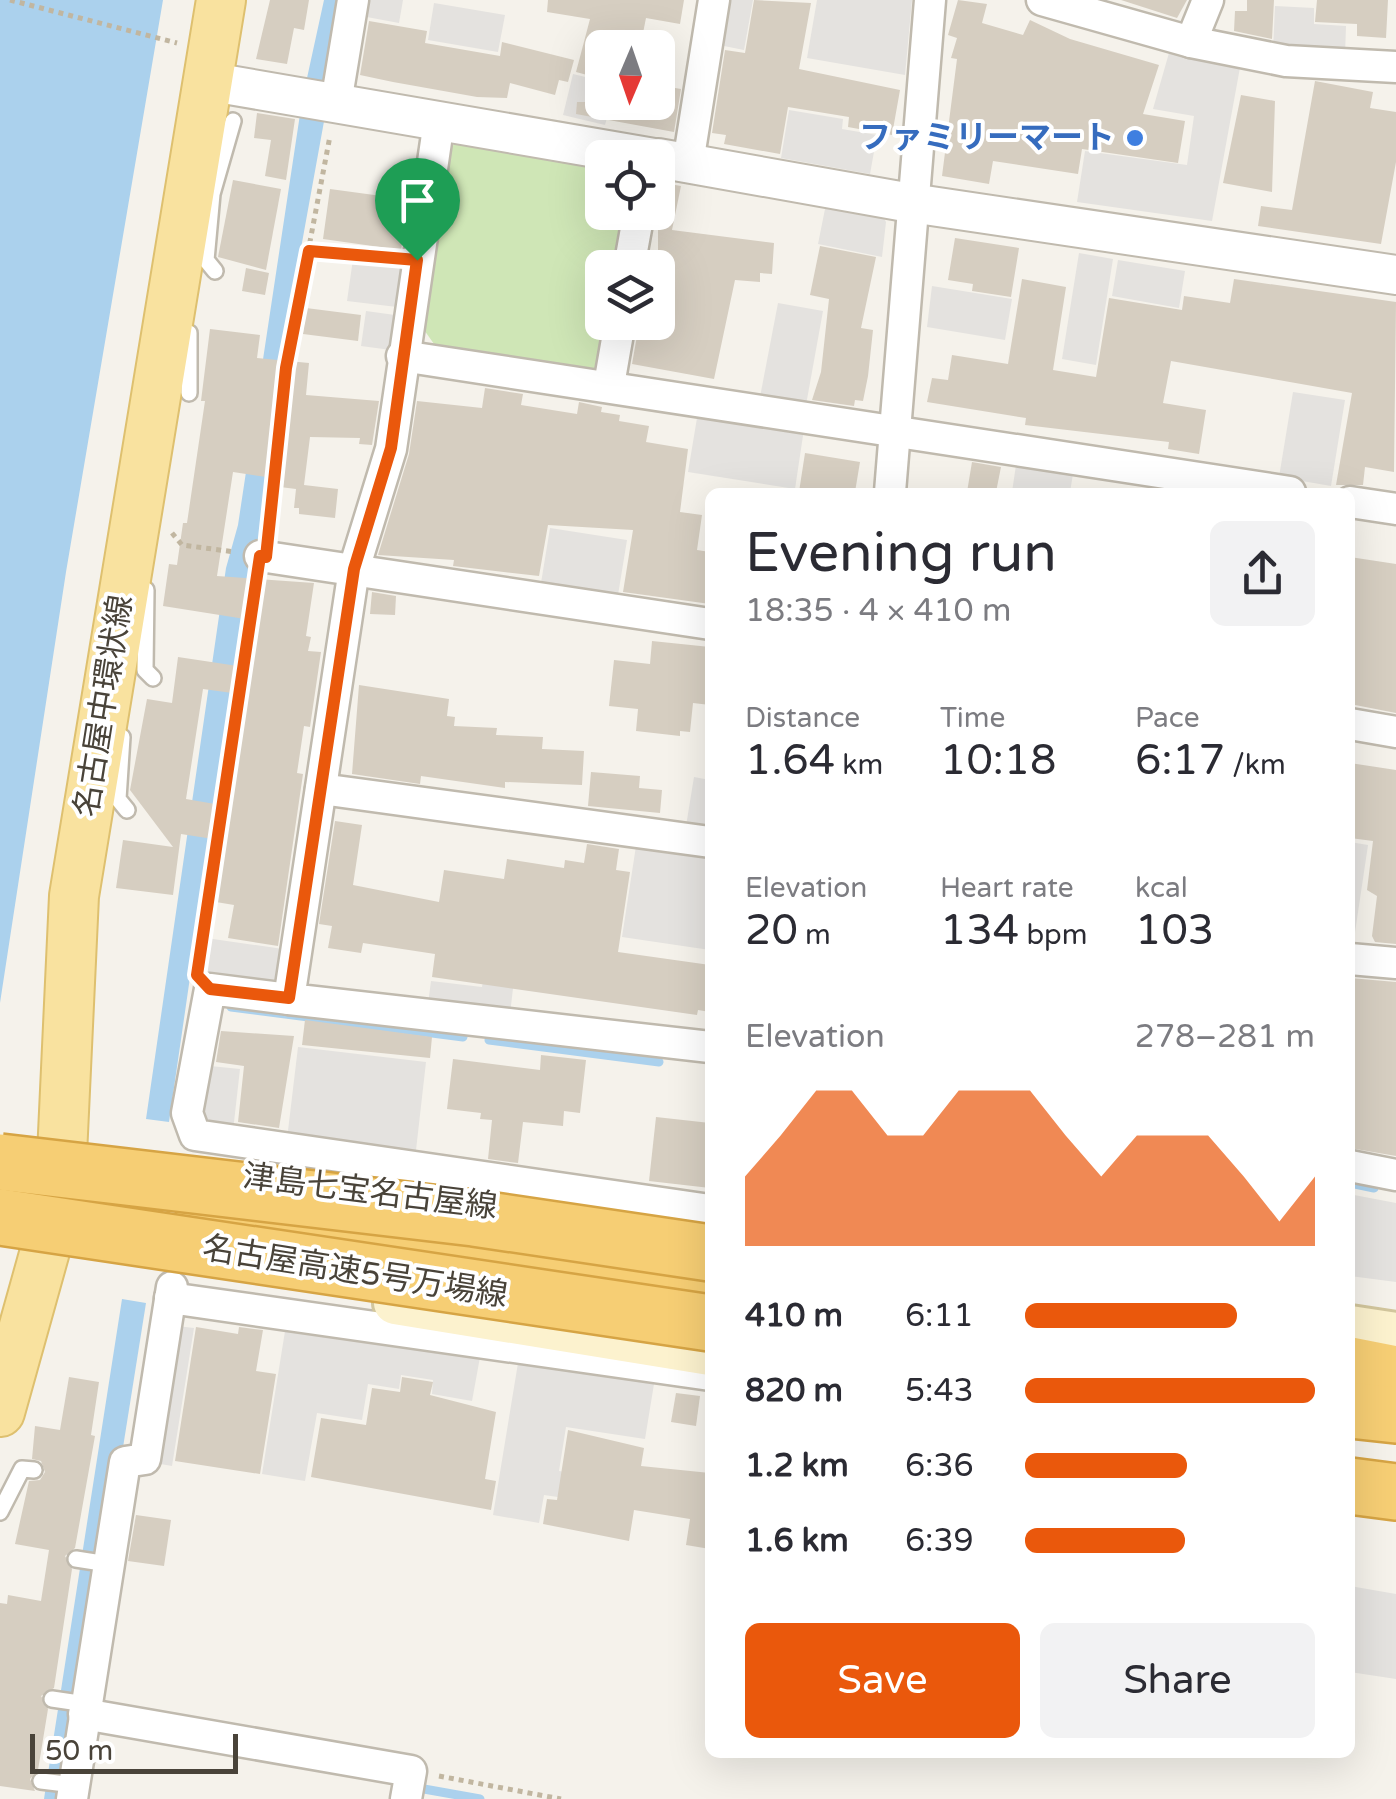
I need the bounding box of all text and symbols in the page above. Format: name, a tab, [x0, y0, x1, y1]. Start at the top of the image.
north arrow	[585, 30, 675, 120]
map controls	[585, 30, 675, 340]
place label: ファミリーマート	[859, 119, 1115, 157]
marker: ファミリーマート	[1124, 127, 1146, 149]
button: locate	[585, 140, 675, 230]
pin	[375, 158, 460, 261]
icon: arrive	[390, 173, 445, 228]
button: layers	[585, 250, 675, 340]
text: Evening run	[745, 521, 1057, 587]
button: share	[1210, 521, 1315, 626]
street label: 名古屋中環状線	[68, 592, 140, 820]
text: 18:35 · 4 × 410 m	[745, 592, 1011, 630]
text: Distance	[745, 701, 860, 735]
text: Time	[940, 701, 1005, 735]
text: Pace	[1135, 701, 1199, 735]
text: 1.64	[745, 735, 835, 786]
text: 10:18	[940, 735, 1056, 786]
text: 6:17	[1135, 735, 1225, 786]
text: km	[835, 748, 883, 782]
text: /km	[1225, 748, 1286, 782]
text: Elevation	[745, 871, 867, 905]
text: Heart rate	[940, 871, 1074, 905]
text: kcal	[1135, 871, 1188, 905]
text: 20	[745, 905, 798, 956]
text: 134	[940, 905, 1019, 956]
text: 103	[1135, 905, 1214, 956]
text: m	[798, 918, 831, 952]
text: bpm	[1019, 918, 1087, 952]
text: Elevation	[745, 1018, 885, 1056]
text: 278–281 m	[1135, 1018, 1315, 1056]
street label: 津島七宝名古屋線	[241, 1158, 499, 1226]
street label: 名古屋高速5号万場線	[200, 1229, 510, 1315]
text: 410 m	[745, 1297, 843, 1335]
text: 6:11	[905, 1297, 974, 1335]
text: 820 m	[745, 1372, 843, 1410]
text: 5:43	[905, 1372, 974, 1410]
text: 1.2 km	[745, 1447, 849, 1485]
text: 6:36	[905, 1447, 974, 1485]
text: 1.6 km	[745, 1522, 849, 1560]
text: 6:39	[905, 1522, 974, 1560]
button: Save	[745, 1623, 1020, 1738]
button: Share	[1040, 1623, 1315, 1738]
scale bar	[30, 1729, 238, 1774]
text: 50 m	[45, 1734, 113, 1768]

